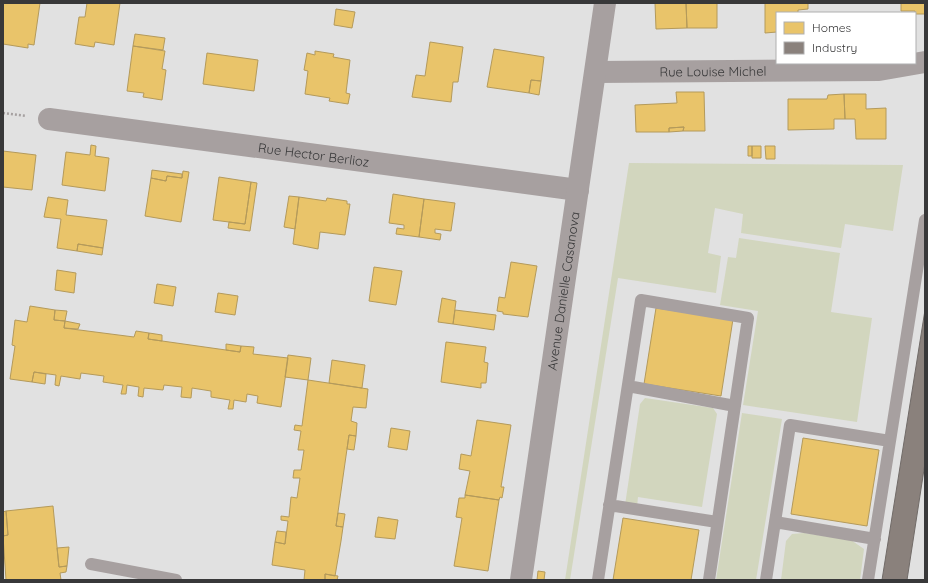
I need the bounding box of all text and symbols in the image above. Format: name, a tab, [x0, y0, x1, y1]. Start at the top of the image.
legend	[776, 12, 916, 64]
text: Homes	[812, 20, 852, 35]
text: Industry	[812, 40, 857, 55]
street label: Rue Louise Michel	[659, 63, 767, 80]
street label: Rue Hector Berlioz	[257, 139, 370, 170]
street label: Avenue Danielle Casanova	[544, 211, 583, 372]

